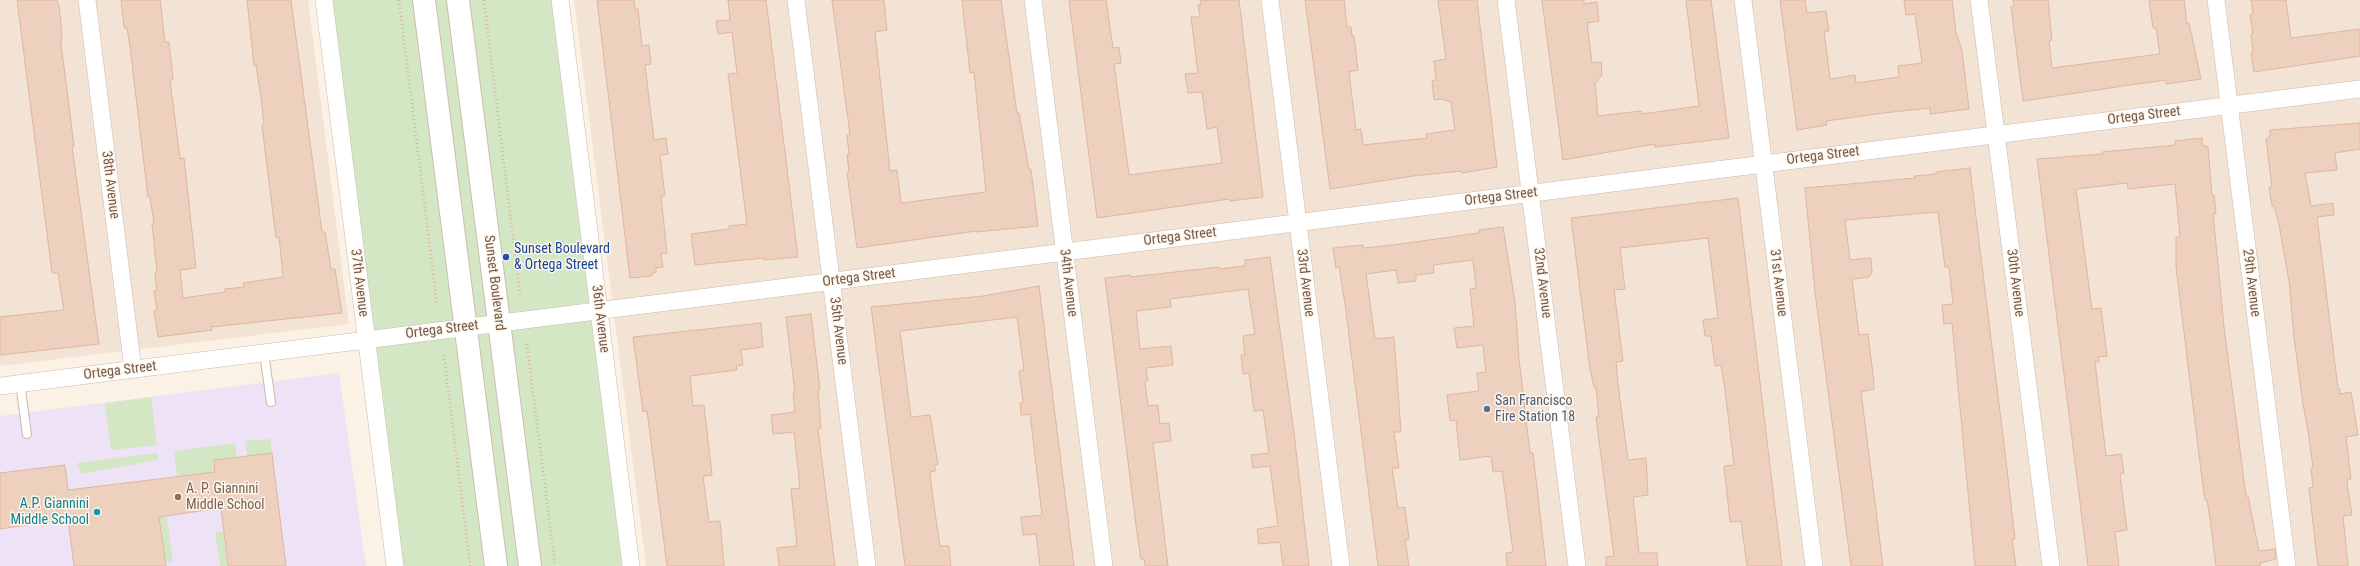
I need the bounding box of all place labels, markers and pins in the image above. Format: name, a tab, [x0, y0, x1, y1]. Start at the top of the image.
place label: Sunset Boulevard & Ortega Street	[514, 241, 610, 274]
marker: Sunset Boulevard & Ortega Street	[501, 252, 511, 262]
place label: San Francisco Fire Station 18	[1495, 393, 1575, 426]
marker: San Francisco Fire Station 18	[1482, 404, 1492, 414]
place label: A. P. Giannini Middle School	[186, 481, 264, 514]
marker: A. P. Giannini Middle School	[173, 492, 183, 502]
place label: A.P. Giannini Middle School	[11, 496, 89, 528]
marker: A.P. Giannini Middle School	[92, 507, 102, 517]

